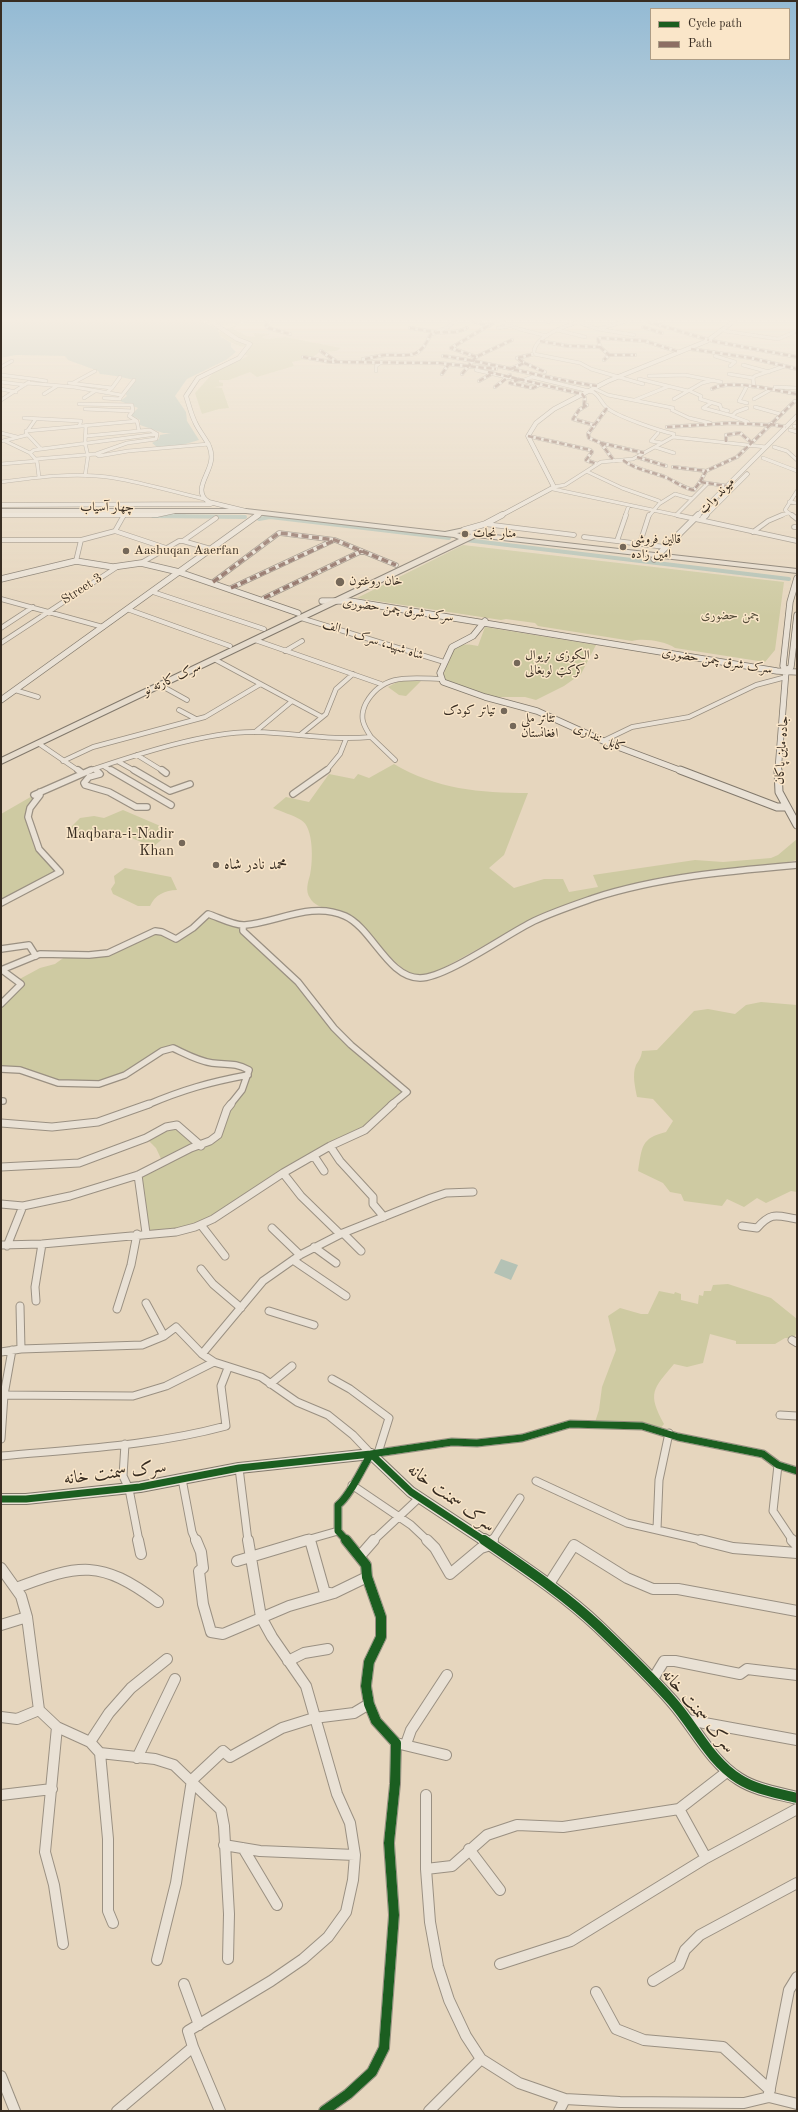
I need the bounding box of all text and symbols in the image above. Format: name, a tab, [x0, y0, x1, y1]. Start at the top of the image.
legend	[650, 8, 790, 60]
text: Cycle path	[688, 18, 742, 30]
text: Path	[688, 38, 712, 50]
street label: میوند واټ	[696, 474, 738, 518]
street label: چهار آسیاب	[80, 500, 134, 516]
place label: منار نجات	[473, 526, 516, 542]
marker: منار نجات	[460, 529, 470, 539]
place label: قالین فروشی امین زاده	[631, 532, 681, 563]
marker: قالین فروشی امین زاده	[618, 542, 628, 552]
place label: Aashuqan Aaerfan	[134, 543, 239, 559]
marker: Aashuqan Aaerfan	[121, 546, 131, 556]
street label: Street 3	[59, 570, 105, 608]
place label: خان روغتون	[349, 574, 403, 590]
marker: خان روغتون	[334, 576, 346, 588]
street label: سرک شرق چمن حضوری	[342, 594, 454, 626]
park label: چمن حضوری	[701, 608, 759, 624]
street label: شاه شهید، سرک ۱ الف	[320, 616, 426, 664]
street label: سرک شرق چمن حضوری	[661, 645, 773, 677]
place label: د الکوزی نړیوال کرکټ لوبغالی	[525, 648, 599, 679]
marker: د الکوزی نړیوال کرکټ لوبغالی	[512, 658, 522, 668]
street label: سرک کارته نو	[140, 659, 204, 699]
place label: تیاتر کودک	[443, 703, 496, 719]
marker: تیاتر کودک	[499, 706, 509, 716]
place label: تئاتر ملی افغانستان	[521, 711, 558, 742]
street label: جاده ماین پاکان	[772, 715, 792, 785]
street label: کابل ننداری	[571, 720, 627, 756]
marker: تئاتر ملی افغانستان	[508, 721, 518, 731]
place label: Maqbara-i-Nadir Khan	[66, 825, 174, 860]
marker: Maqbara-i-Nadir Khan	[177, 838, 187, 848]
place label: محمد نادر شاه	[224, 856, 287, 874]
marker: محمد نادر شاه	[211, 860, 221, 870]
street label: سرک سمنت خانه	[62, 1456, 168, 1490]
street label: سرک سمنت خانه	[403, 1459, 499, 1537]
street label: سرک سمنت خانه	[657, 1664, 739, 1758]

